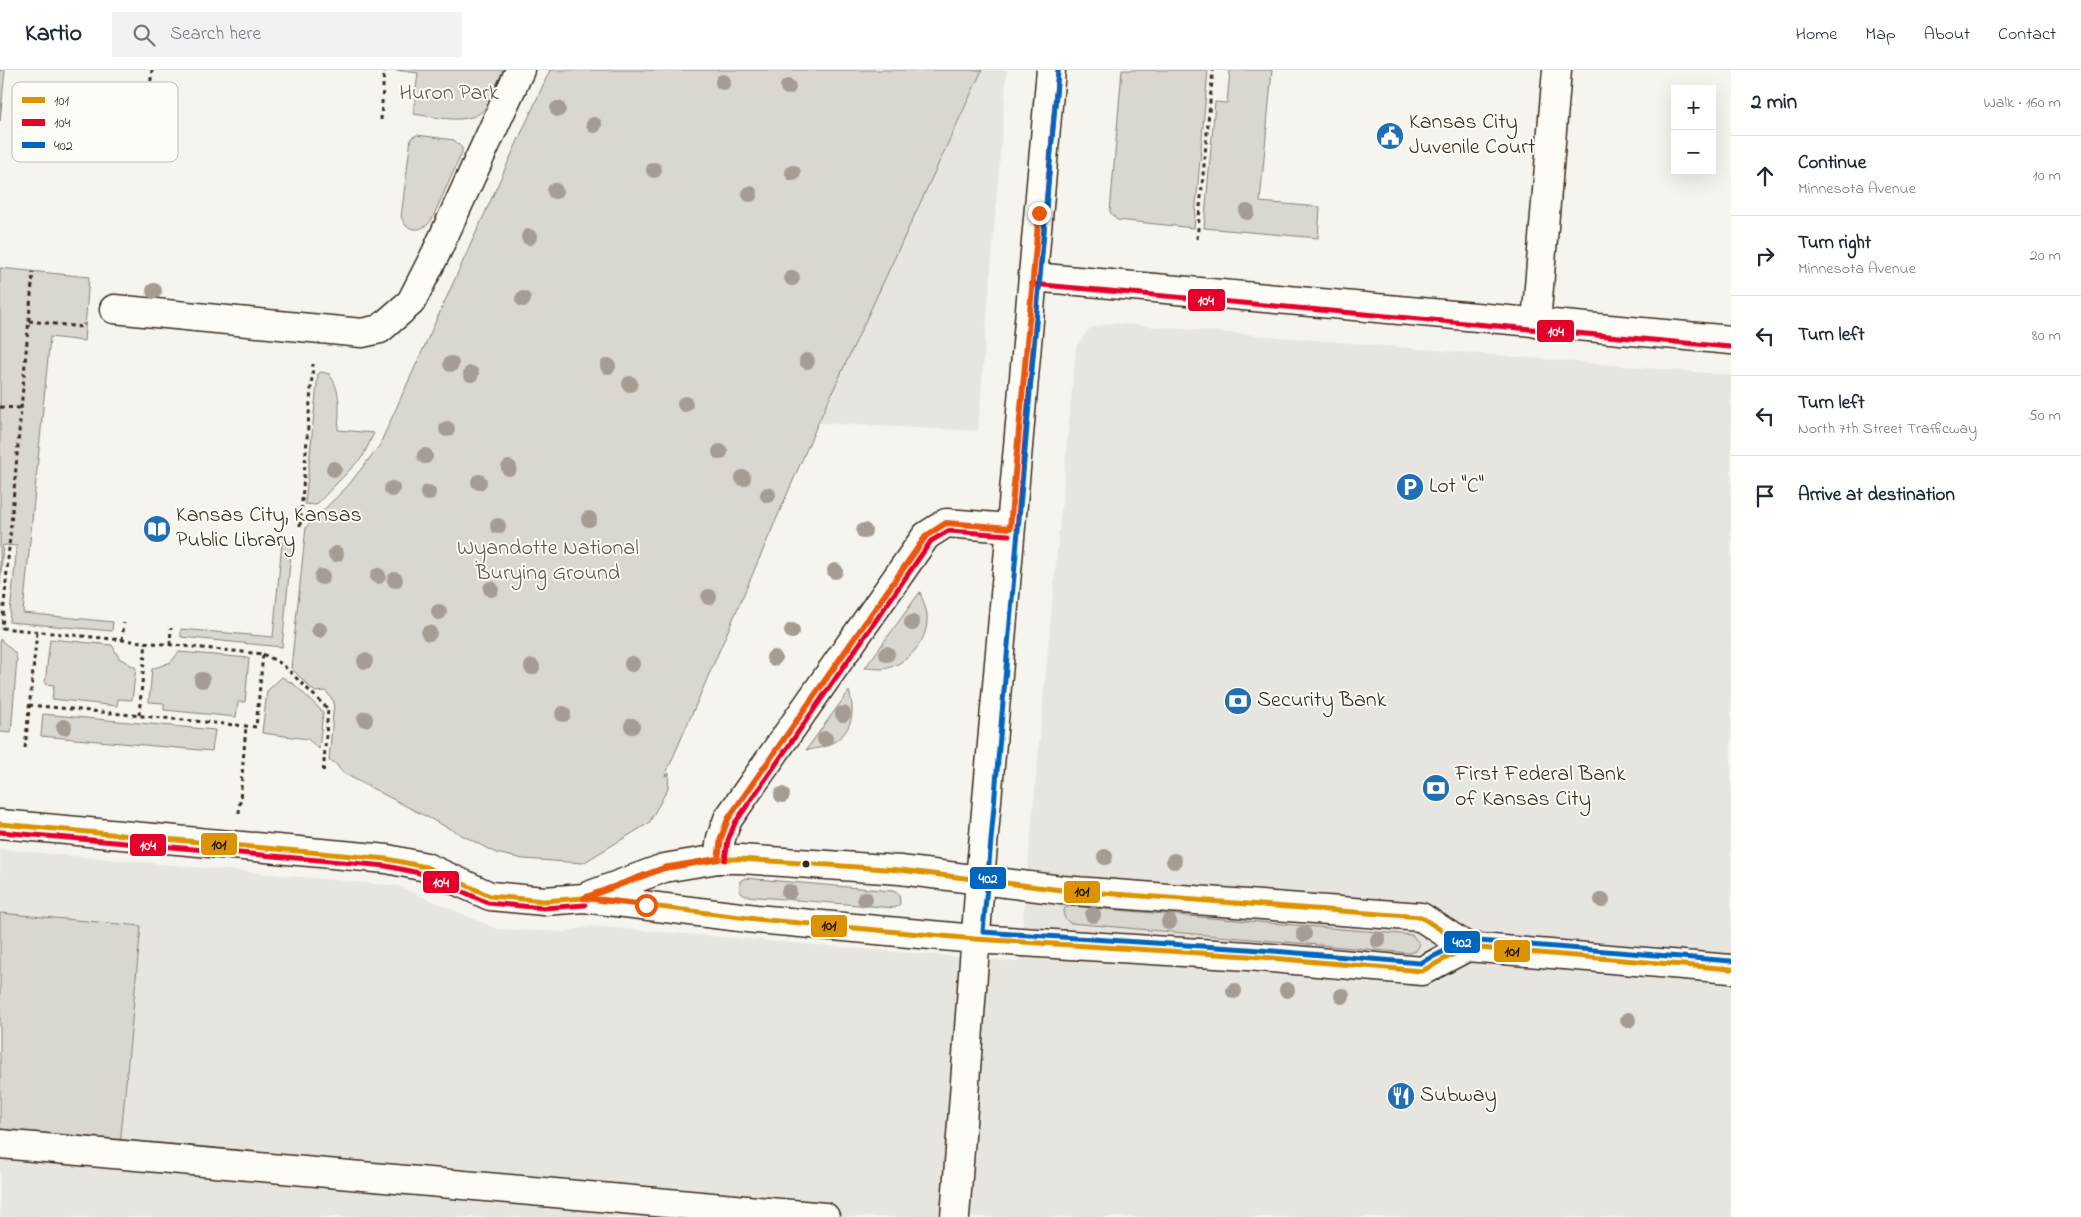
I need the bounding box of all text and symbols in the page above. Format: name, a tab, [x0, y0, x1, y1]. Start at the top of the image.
search box	[112, 12, 462, 57]
text: Kartio	[25, 17, 82, 52]
icon: search	[130, 21, 158, 49]
text: Search here	[170, 21, 261, 48]
text: Home	[1796, 22, 1837, 48]
text: Map	[1865, 22, 1896, 48]
text: About	[1924, 22, 1970, 48]
text: Contact	[1998, 22, 2056, 48]
park label: Huron Park	[399, 78, 499, 110]
legend	[12, 82, 178, 162]
map controls	[1671, 85, 1716, 175]
button: +	[1671, 85, 1716, 130]
text: 2 min	[1751, 88, 1797, 118]
text: 101	[54, 91, 69, 112]
text: Walk · 160 m	[1983, 91, 2061, 115]
place label: Kansas City Juvenile Court	[1409, 107, 1536, 164]
text: 104	[54, 113, 70, 134]
public building icon: Kansas City Juvenile Court	[1375, 121, 1405, 151]
button: −	[1671, 130, 1716, 175]
text: 402	[54, 136, 73, 157]
text: Continue	[1798, 150, 1866, 177]
icon: ahead	[1751, 162, 1779, 190]
text: 10 m	[2033, 164, 2061, 188]
text: Minnesota Avenue	[1798, 177, 1916, 201]
route end	[1028, 202, 1051, 225]
text: Turn right	[1798, 230, 1871, 257]
icon: right	[1751, 242, 1779, 270]
text: 20 m	[2030, 244, 2061, 268]
text: Minnesota Avenue	[1798, 257, 1916, 281]
line badge: 104	[1187, 288, 1226, 312]
text: 104	[1198, 291, 1214, 312]
line badge: 104	[1536, 319, 1575, 343]
text: 104	[1548, 322, 1564, 343]
icon: left	[1751, 322, 1779, 350]
text: Turn left	[1798, 322, 1865, 349]
text: 80 m	[2032, 324, 2061, 348]
text: Turn left	[1798, 390, 1865, 417]
icon: left	[1751, 402, 1779, 430]
text: 50 m	[2029, 404, 2061, 428]
text: North 7th Street Trafficway	[1798, 417, 1977, 441]
place label: Lot "C"	[1429, 471, 1484, 503]
parking icon: Lot "C"	[1395, 472, 1425, 502]
icon: arrive	[1751, 482, 1779, 510]
text: Arrive at destination	[1798, 482, 1955, 509]
place label: Kansas City, Kansas Public Library	[176, 500, 362, 558]
library icon: Kansas City, Kansas Public Library	[142, 514, 172, 544]
park label: Wyandotte National Burying Ground	[457, 533, 639, 591]
place label: Security Bank	[1257, 685, 1387, 718]
bank icon: Security Bank	[1223, 686, 1253, 716]
place label: First Federal Bank of Kansas City	[1454, 759, 1626, 817]
bank icon: First Federal Bank of Kansas City	[1421, 773, 1451, 803]
line badge: 101	[200, 832, 238, 856]
line badge: 104	[129, 833, 167, 857]
text: 101	[212, 835, 227, 856]
text: 104	[140, 836, 156, 857]
unlabelled marker	[801, 859, 811, 869]
line badge: 402	[969, 866, 1007, 890]
text: 402	[978, 869, 997, 890]
line badge: 104	[422, 870, 460, 894]
text: 104	[433, 873, 449, 894]
line badge: 101	[1063, 880, 1101, 904]
text: 101	[1075, 882, 1090, 903]
route start	[635, 894, 658, 917]
line badge: 101	[810, 914, 848, 938]
text: 101	[822, 916, 837, 937]
line badge: 402	[1443, 930, 1481, 954]
text: 402	[1452, 933, 1471, 954]
line badge: 101	[1493, 939, 1531, 963]
text: 101	[1505, 942, 1520, 963]
place label: Subway	[1420, 1080, 1497, 1113]
restaurant icon: Subway	[1386, 1081, 1416, 1111]

